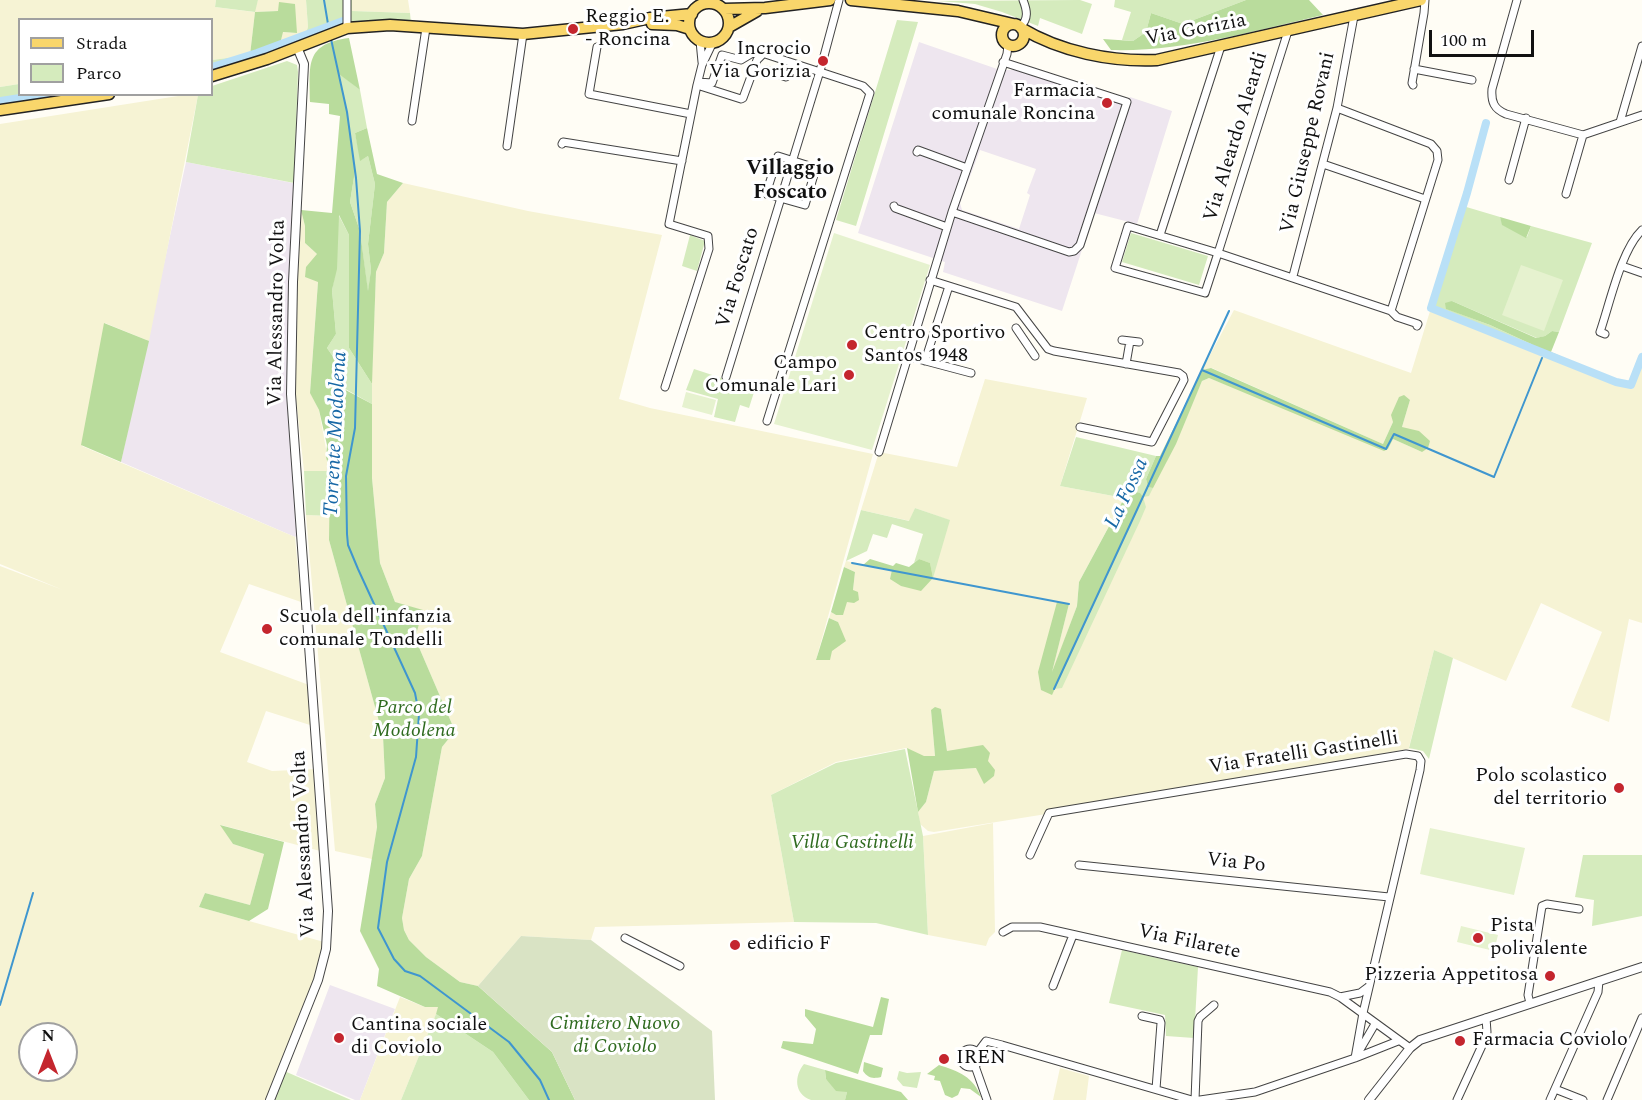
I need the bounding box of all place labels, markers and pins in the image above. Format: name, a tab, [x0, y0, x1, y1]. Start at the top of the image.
place label: Reggio E. - Roncina	[585, 6, 670, 53]
marker: Reggio E. - Roncina	[566, 22, 580, 36]
place label: Incrocio Via Gorizia	[709, 38, 811, 85]
marker: Incrocio Via Gorizia	[816, 54, 830, 68]
place label: Farmacia comunale Roncina	[932, 80, 1095, 127]
marker: Farmacia comunale Roncina	[1100, 96, 1114, 110]
place label: Centro Sportivo Santos 1948	[864, 322, 1005, 369]
marker: Centro Sportivo Santos 1948	[845, 338, 859, 352]
place label: Campo Comunale Lari	[705, 352, 837, 399]
marker: Campo Comunale Lari	[842, 368, 856, 382]
place label: Scuola dell'infanzia comunale Tondelli	[279, 606, 452, 653]
marker: Scuola dell'infanzia comunale Tondelli	[260, 622, 274, 636]
place label: Polo scolastico del territorio	[1475, 765, 1607, 812]
marker: Polo scolastico del territorio	[1612, 781, 1626, 795]
place label: Pista polivalente	[1490, 915, 1588, 962]
marker: Pista polivalente	[1471, 931, 1485, 945]
place label: edificio F	[747, 933, 831, 957]
marker: edificio F	[728, 938, 742, 952]
place label: Pizzeria Appetitosa	[1364, 964, 1538, 988]
marker: Pizzeria Appetitosa	[1543, 969, 1557, 983]
place label: Cantina sociale di Coviolo	[351, 1014, 487, 1061]
place label: Farmacia Coviolo	[1472, 1029, 1628, 1053]
marker: Cantina sociale di Coviolo	[332, 1031, 346, 1045]
marker: Farmacia Coviolo	[1453, 1034, 1467, 1048]
place label: IREN	[956, 1047, 1006, 1071]
marker: IREN	[937, 1052, 951, 1066]

